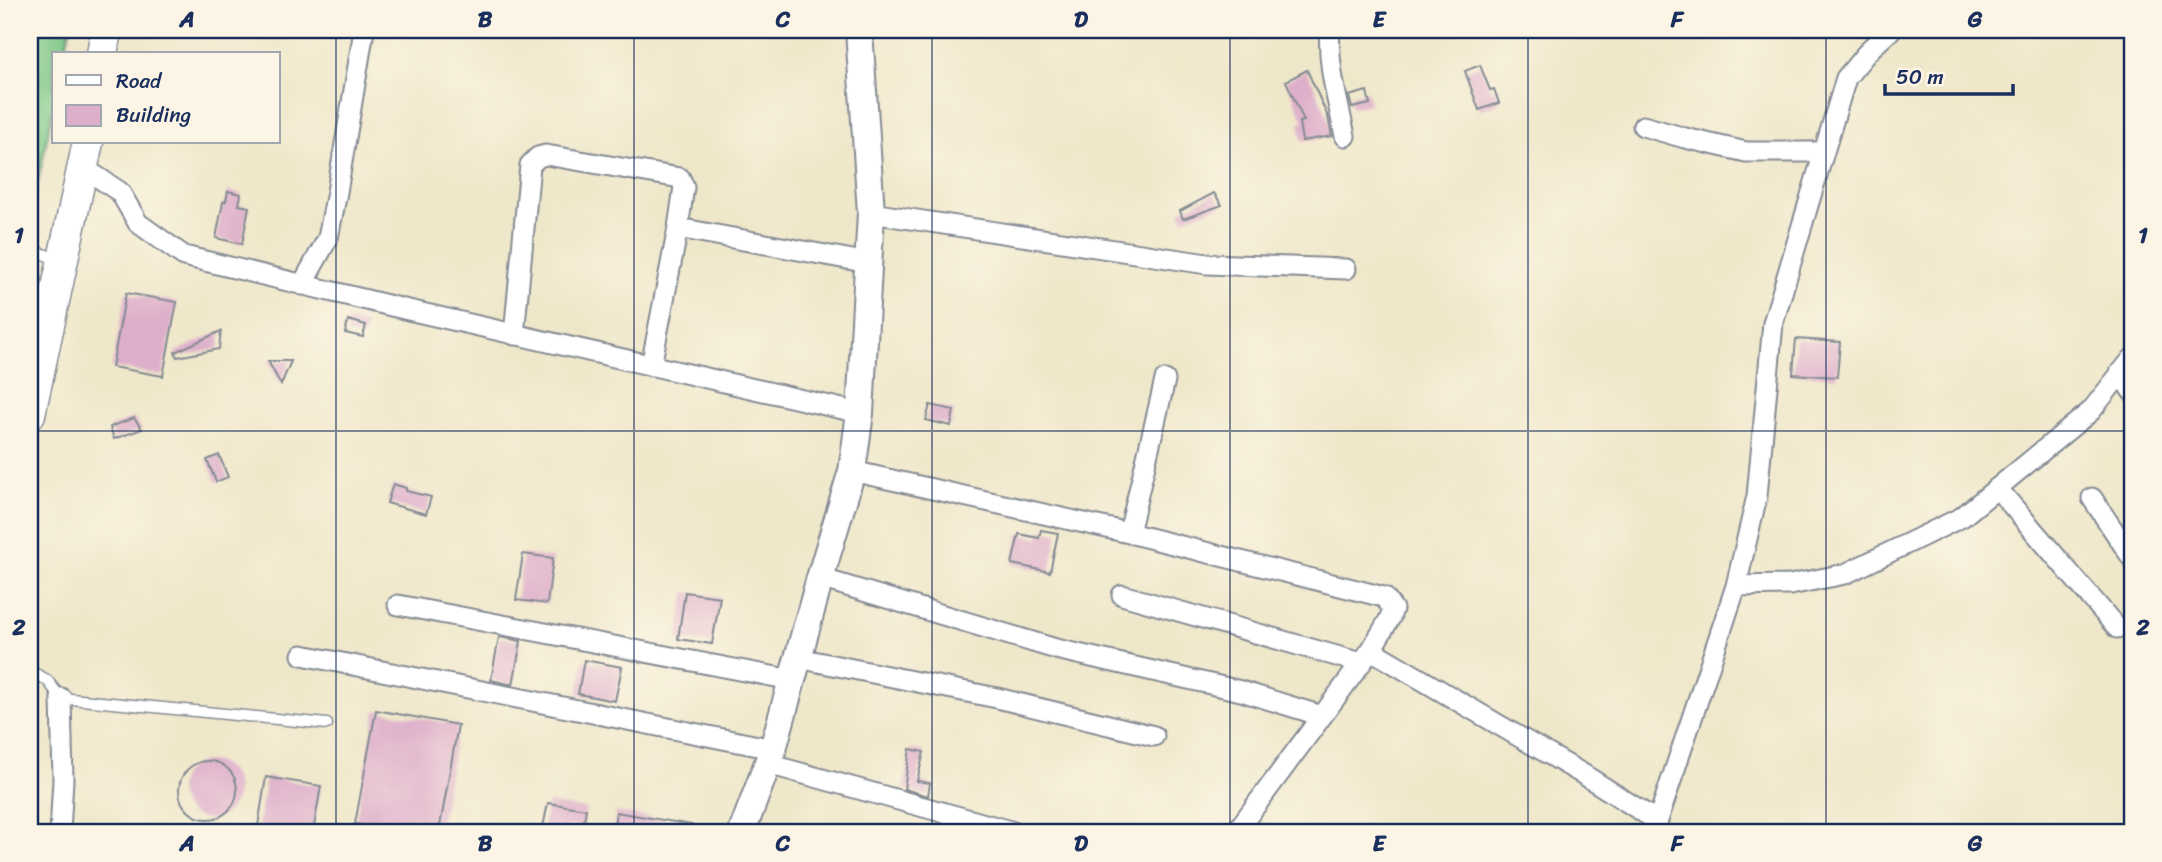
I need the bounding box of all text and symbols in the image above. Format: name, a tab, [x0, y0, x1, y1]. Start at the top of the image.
text: A	[178, 0, 195, 40]
text: B	[478, 0, 493, 40]
text: C	[775, 0, 791, 40]
text: D	[1074, 0, 1089, 40]
text: E	[1373, 0, 1388, 40]
text: F	[1670, 0, 1685, 40]
text: G	[1967, 0, 1983, 40]
legend	[52, 52, 280, 144]
scale bar	[1885, 52, 2013, 96]
text: 50 m	[1896, 58, 1944, 96]
text: Road	[116, 62, 163, 100]
text: Building	[116, 96, 192, 134]
text: 1	[14, 215, 24, 256]
text: 1	[2138, 215, 2148, 256]
text: 2	[11, 607, 26, 648]
text: 2	[2135, 607, 2150, 648]
text: A	[178, 823, 195, 862]
text: B	[478, 823, 493, 862]
text: C	[775, 823, 791, 862]
text: D	[1074, 823, 1089, 862]
text: E	[1373, 823, 1388, 862]
text: F	[1670, 823, 1685, 862]
text: G	[1967, 823, 1983, 862]

